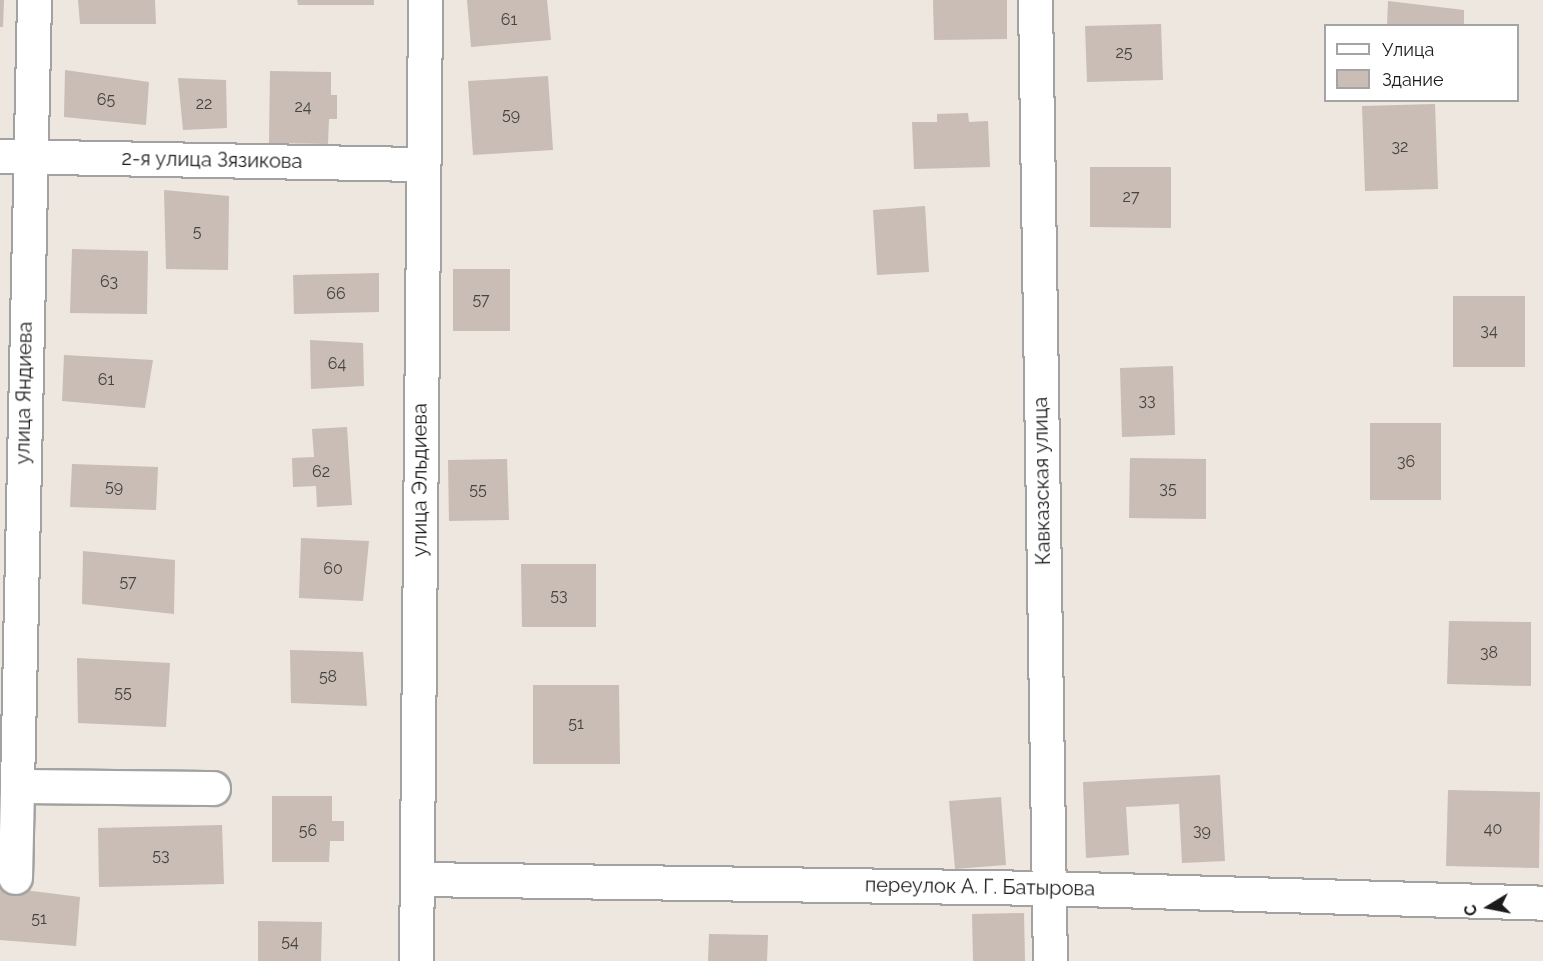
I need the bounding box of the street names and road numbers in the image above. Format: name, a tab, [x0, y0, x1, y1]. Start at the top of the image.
street label: 2-я улица Зязикова	[121, 146, 303, 174]
street label: улица Яндиева	[11, 321, 37, 465]
street label: Кавказская улица	[1029, 396, 1055, 566]
street label: улица Эльдиева	[408, 403, 432, 557]
street label: переулок А. Г. Батырова	[864, 873, 1096, 901]

